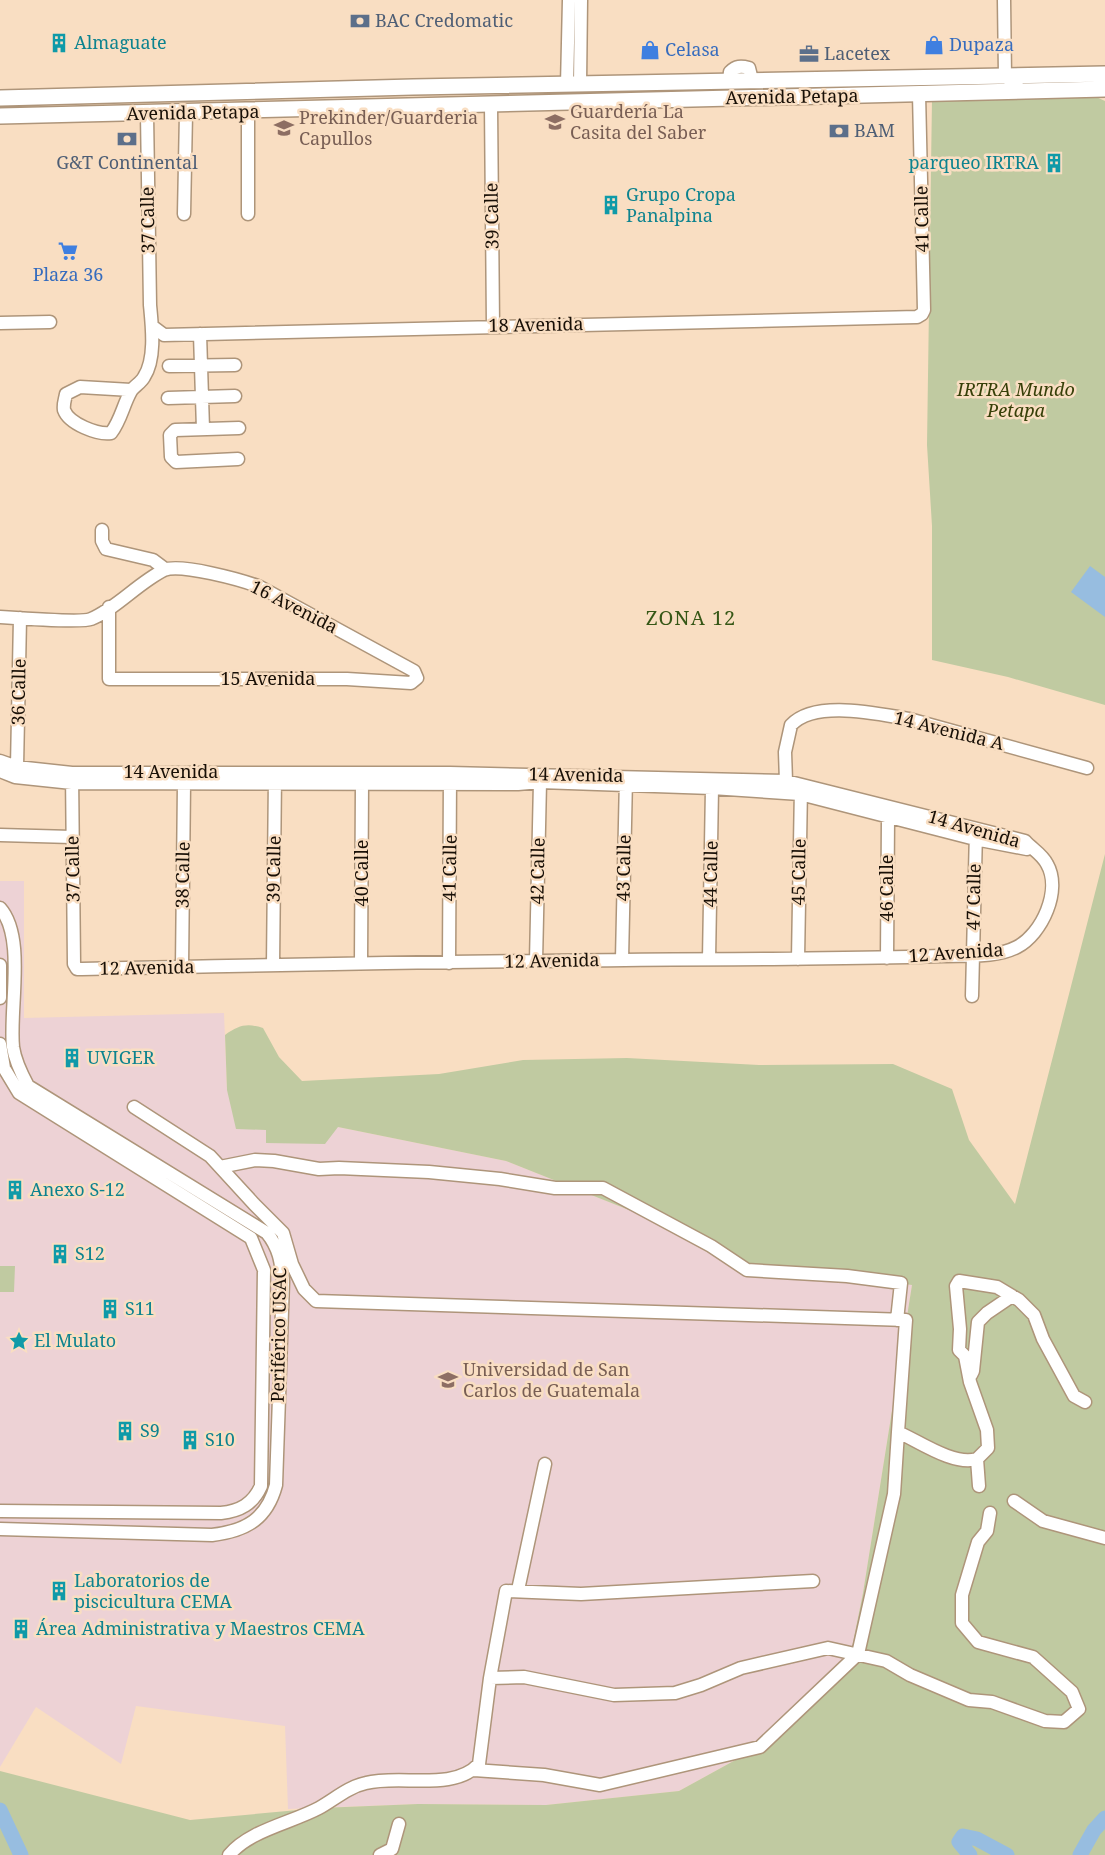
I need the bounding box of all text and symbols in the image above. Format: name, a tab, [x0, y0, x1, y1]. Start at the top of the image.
place label: BAC Credomatic	[375, 8, 513, 32]
bank icon: BAC Credomatic	[349, 10, 371, 32]
place label: Almaguate	[74, 30, 167, 54]
building icon: Almaguate	[48, 32, 70, 54]
place label: Dupaza	[949, 32, 1014, 56]
shop icon: Dupaza	[923, 34, 945, 56]
place label: Celasa	[665, 37, 720, 61]
shop icon: Celasa	[639, 39, 661, 61]
place label: Lacetex	[824, 41, 891, 65]
office icon: Lacetex	[798, 43, 820, 65]
street label: Avenida Petapa	[725, 83, 859, 109]
street label: Avenida Petapa	[126, 99, 260, 125]
place label: Guardería La Casita del Saber	[570, 99, 707, 144]
place label: Prekinder/Guarderia Capullos	[299, 105, 478, 150]
school or university icon: Guardería La Casita del Saber	[544, 111, 566, 133]
school or university icon: Prekinder/Guarderia Capullos	[273, 117, 295, 139]
place label: BAM	[854, 118, 895, 142]
bank icon: BAM	[828, 120, 850, 142]
bank icon: G&T Continental	[116, 128, 138, 150]
place label: G&T Continental	[56, 150, 198, 174]
place label: parqueo IRTRA	[909, 150, 1039, 174]
building icon: parqueo IRTRA	[1043, 152, 1065, 174]
street label: 39 Calle	[478, 182, 504, 250]
place label: Grupo Cropa Panalpina	[626, 182, 736, 227]
street label: 41 Calle	[908, 185, 934, 253]
street label: 37 Calle	[134, 186, 160, 254]
building icon: Grupo Cropa Panalpina	[600, 194, 622, 216]
supermarket icon: Plaza 36	[57, 240, 79, 262]
place label: Plaza 36	[33, 262, 103, 286]
street label: 18 Avenida	[488, 311, 584, 337]
park label: IRTRA Mundo Petapa	[956, 377, 1075, 422]
street label: 16 Avenida	[247, 574, 342, 638]
district label: ZONA 12	[646, 604, 736, 631]
street label: 36 Calle	[5, 658, 31, 726]
street label: 15 Avenida	[220, 666, 316, 690]
street label: 14 Avenida A	[892, 705, 1007, 755]
street label: 14 Avenida	[123, 759, 219, 783]
street label: 14 Avenida	[528, 761, 624, 787]
street label: 14 Avenida	[925, 803, 1023, 853]
street label: 41 Calle	[436, 834, 462, 902]
street label: 43 Calle	[610, 834, 636, 902]
street label: 37 Calle	[59, 835, 85, 903]
street label: 39 Calle	[260, 835, 286, 903]
street label: 42 Calle	[524, 837, 550, 905]
street label: 45 Calle	[785, 838, 811, 906]
street label: 40 Calle	[349, 840, 373, 906]
street label: 44 Calle	[697, 840, 723, 908]
street label: 38 Calle	[169, 841, 195, 909]
street label: 46 Calle	[874, 855, 898, 921]
street label: 47 Calle	[960, 863, 986, 931]
street label: 12 Avenida	[908, 937, 1004, 967]
street label: 12 Avenida	[504, 947, 600, 973]
street label: 12 Avenida	[99, 954, 195, 980]
place label: UVIGER	[87, 1045, 155, 1069]
building icon: UVIGER	[61, 1047, 83, 1069]
place label: Anexo S-12	[30, 1177, 125, 1201]
building icon: Anexo S-12	[4, 1179, 26, 1201]
place label: S12	[75, 1241, 105, 1265]
building icon: S12	[49, 1243, 71, 1265]
street label: Periférico USAC	[265, 1267, 291, 1403]
place label: S11	[125, 1296, 155, 1320]
building icon: S11	[99, 1298, 121, 1320]
place label: El Mulato	[34, 1328, 116, 1352]
place icon: El Mulato	[8, 1330, 30, 1352]
place label: Universidad de San Carlos de Guatemala	[463, 1357, 640, 1402]
school or university icon: Universidad de San Carlos de Guatemala	[437, 1369, 459, 1391]
place label: S9	[140, 1418, 160, 1442]
building icon: S9	[114, 1420, 136, 1442]
place label: S10	[205, 1427, 235, 1451]
building icon: S10	[179, 1429, 201, 1451]
place label: Laboratorios de piscicultura CEMA	[74, 1568, 232, 1613]
building icon: Laboratorios de piscicultura CEMA	[48, 1580, 70, 1602]
place label: Área Administrativa y Maestros CEMA	[36, 1616, 365, 1640]
building icon: Área Administrativa y Maestros CEMA	[10, 1618, 32, 1640]

